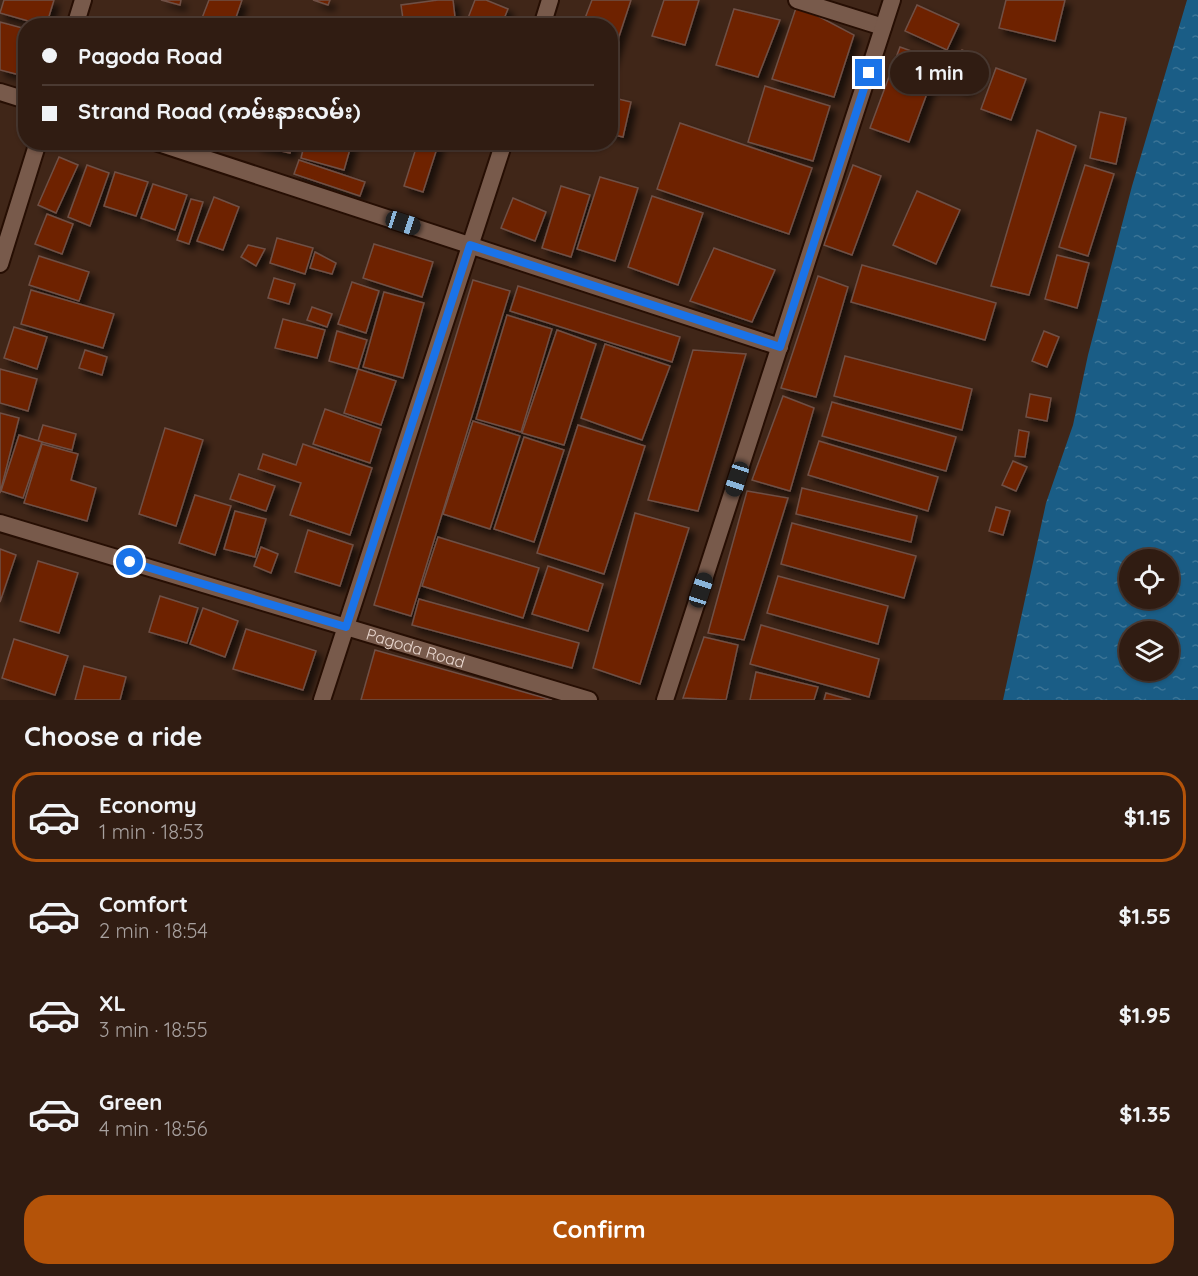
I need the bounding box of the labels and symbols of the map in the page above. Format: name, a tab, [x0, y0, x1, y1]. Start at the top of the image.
callout: 1 min	[890, 52, 989, 94]
route end	[855, 59, 882, 86]
car	[383, 209, 423, 237]
car	[723, 459, 751, 499]
route start	[116, 548, 143, 575]
car	[687, 570, 715, 610]
street label: Pagoda Road	[364, 624, 467, 672]

